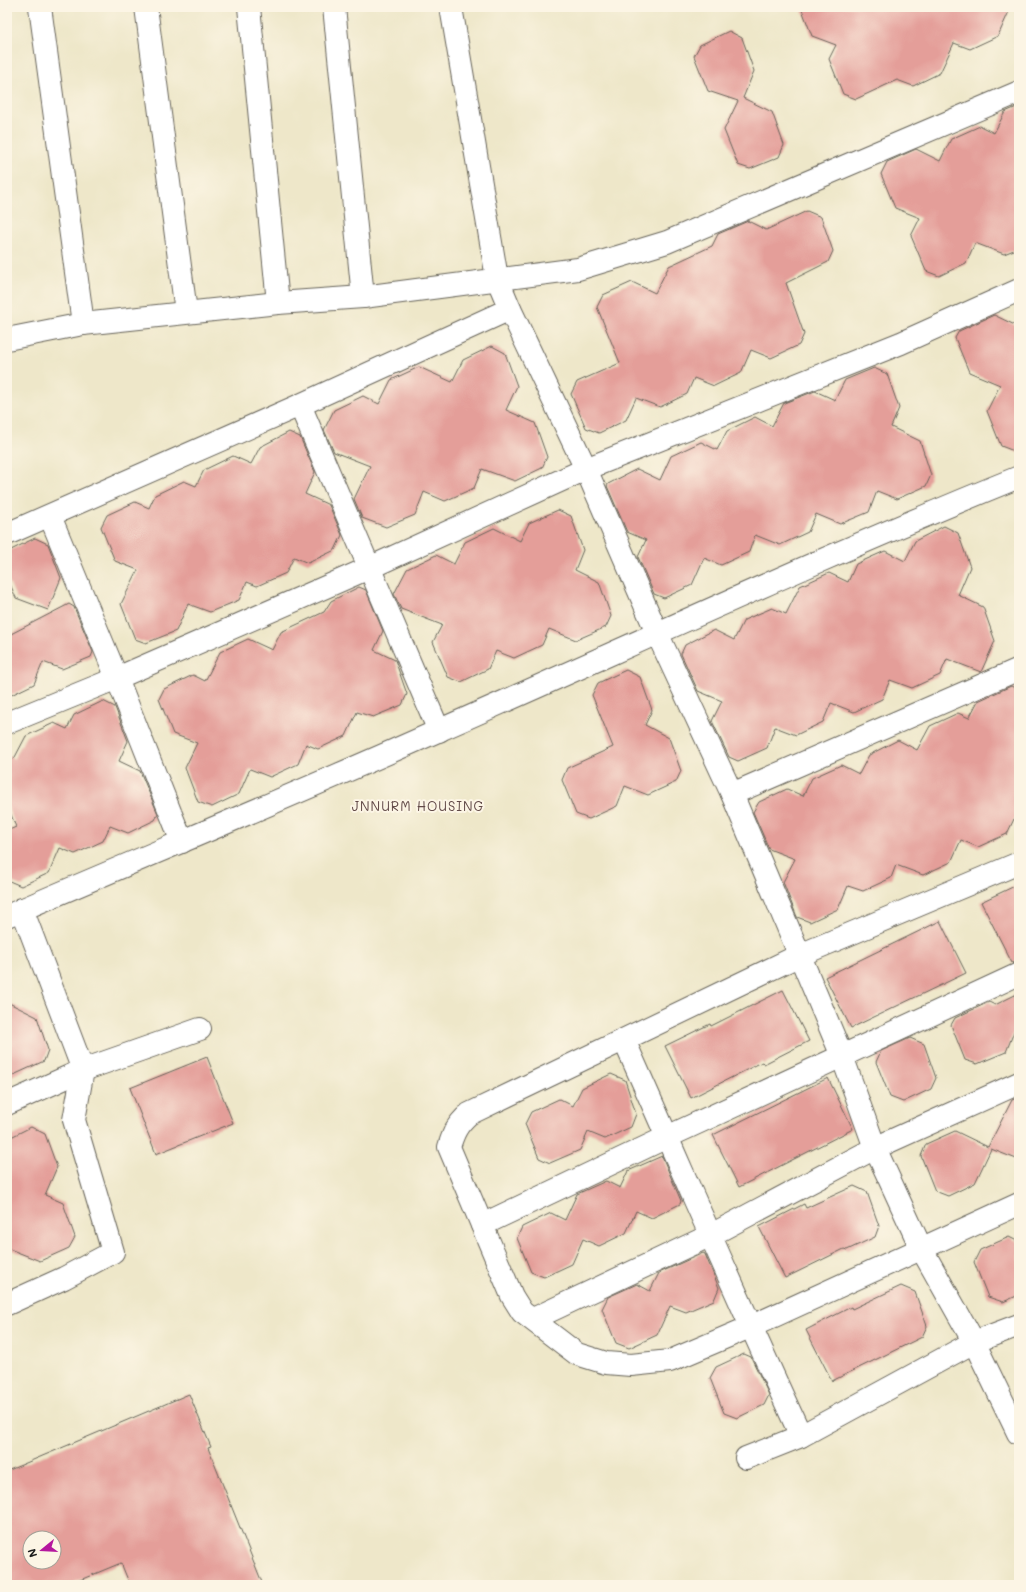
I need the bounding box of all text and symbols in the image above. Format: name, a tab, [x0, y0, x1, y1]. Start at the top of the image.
district label: JNNURM HOUSING	[352, 797, 484, 814]
north arrow	[22, 1530, 62, 1570]
text: N	[24, 1547, 40, 1560]

